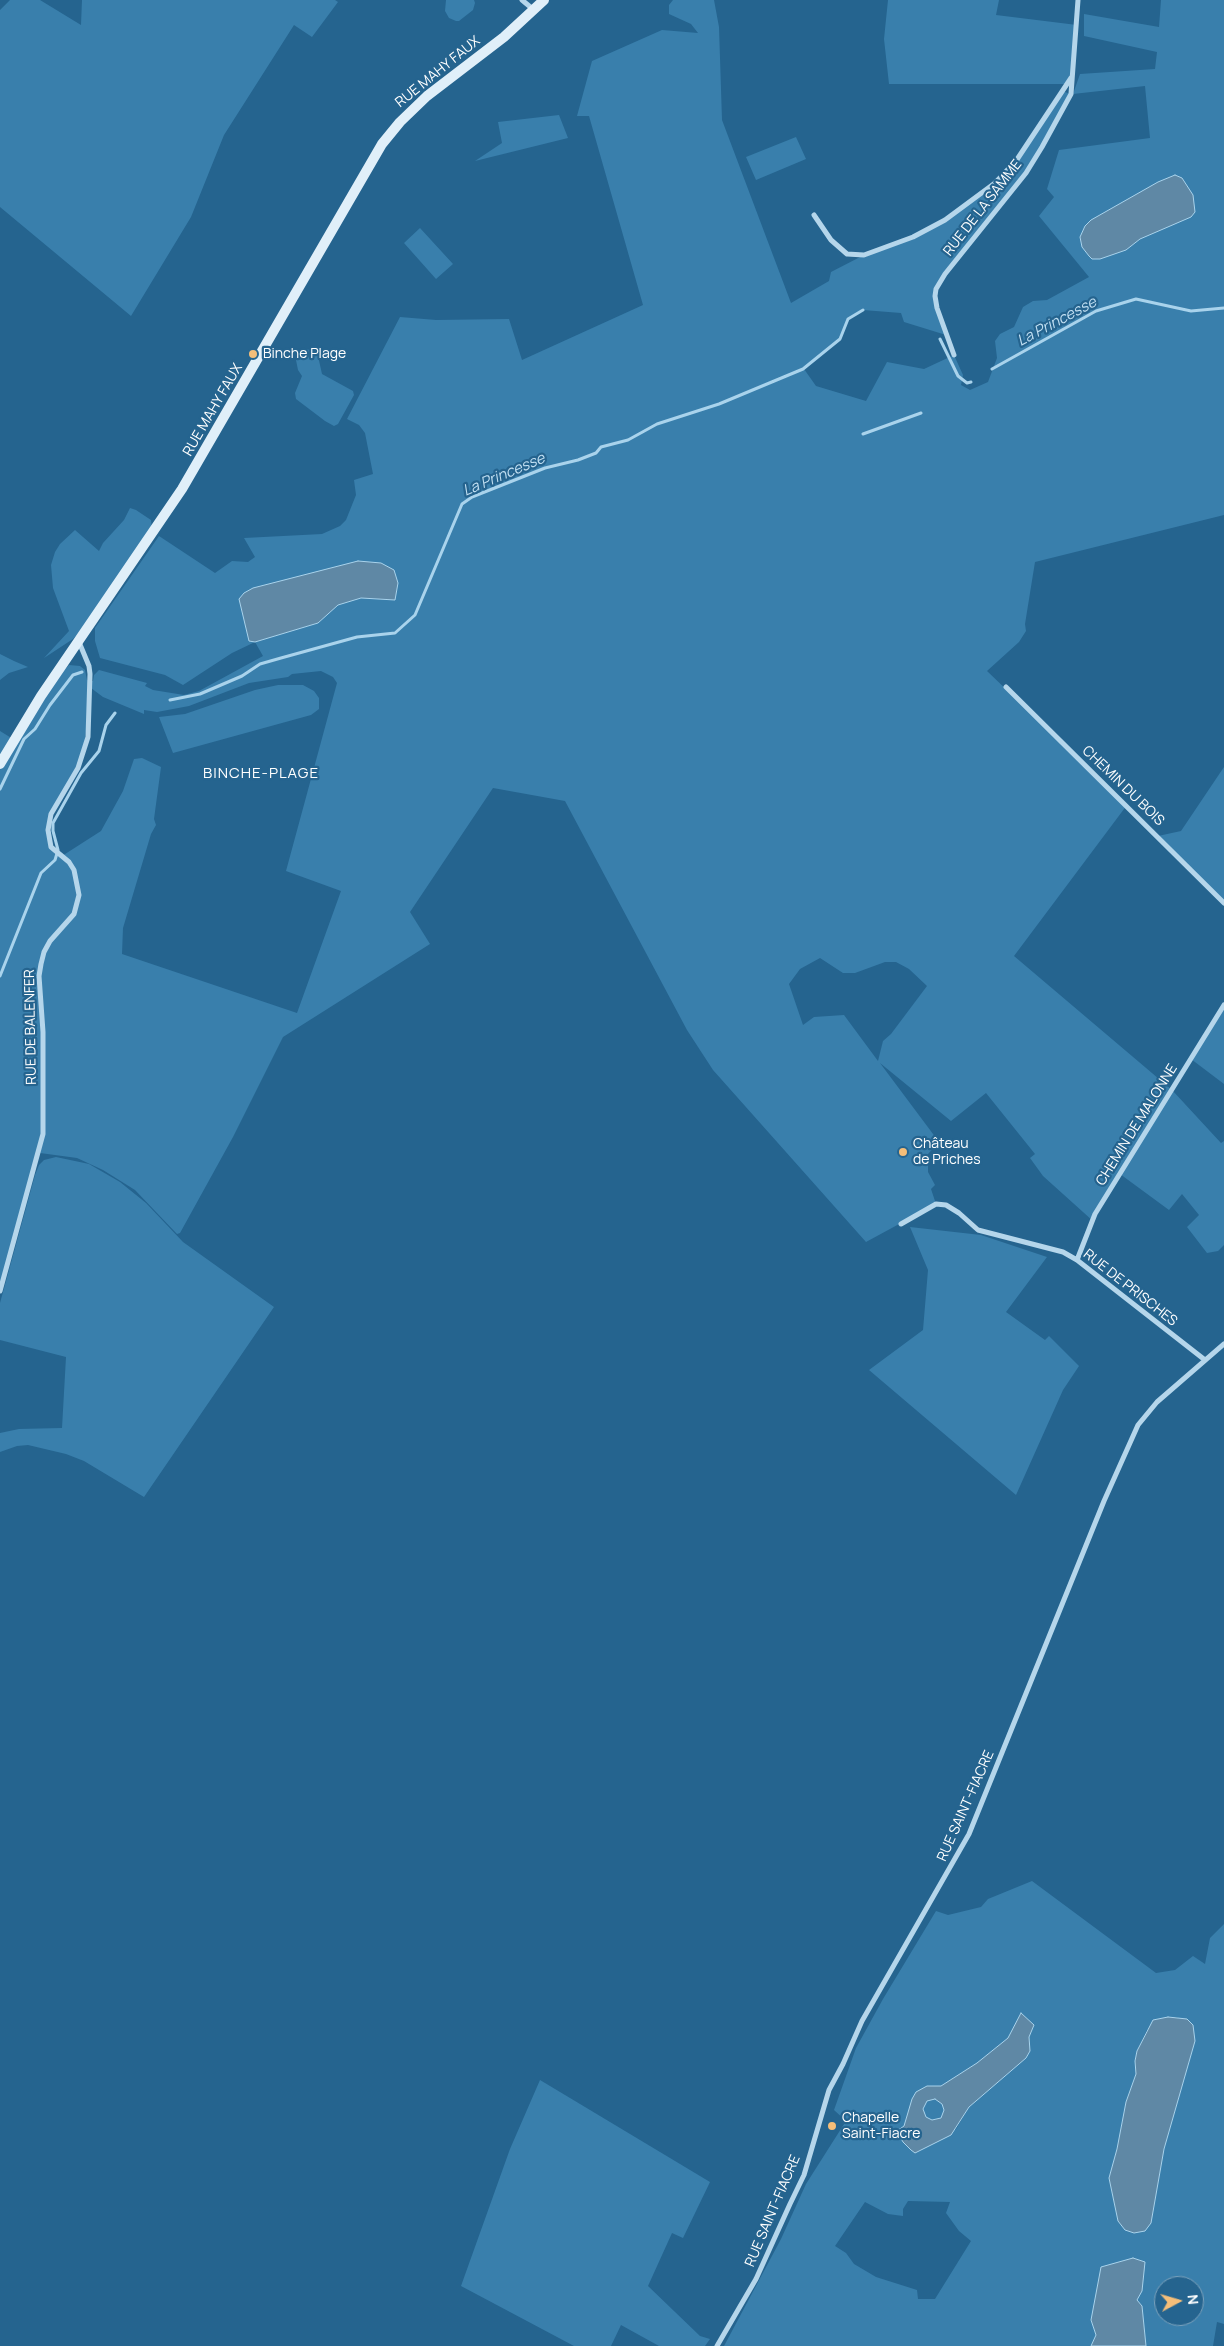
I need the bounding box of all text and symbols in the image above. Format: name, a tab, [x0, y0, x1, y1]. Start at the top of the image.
street label: RUE MAHY FAUX	[392, 33, 484, 111]
street label: RUE DE LA SAMME	[940, 157, 1026, 259]
water label: La Princesse	[1014, 294, 1100, 350]
place label: Binche Plage	[263, 346, 346, 362]
marker: Binche Plage	[247, 348, 259, 360]
street label: RUE MAHY FAUX	[180, 361, 246, 459]
water label: La Princesse	[460, 450, 548, 500]
street label: CHEMIN DU BOIS	[1078, 743, 1168, 829]
district label: BINCHE-PLAGE	[202, 765, 320, 783]
street label: RUE DE BALENFER	[22, 969, 40, 1085]
street label: CHEMIN DE MALONNE	[1093, 1061, 1181, 1189]
place label: Château de Priches	[913, 1136, 981, 1168]
marker: Château de Priches	[897, 1146, 909, 1158]
street label: RUE DE PRISCHES	[1080, 1246, 1180, 1330]
street label: RUE SAINT-FIACRE	[934, 1748, 998, 1864]
place label: Chapelle Saint-Fiacre	[842, 2110, 920, 2142]
marker: Chapelle Saint-Fiacre	[826, 2120, 838, 2132]
street label: RUE SAINT-FIACRE	[742, 2153, 804, 2269]
north arrow	[1154, 2276, 1204, 2326]
text: N	[1183, 2293, 1203, 2305]

